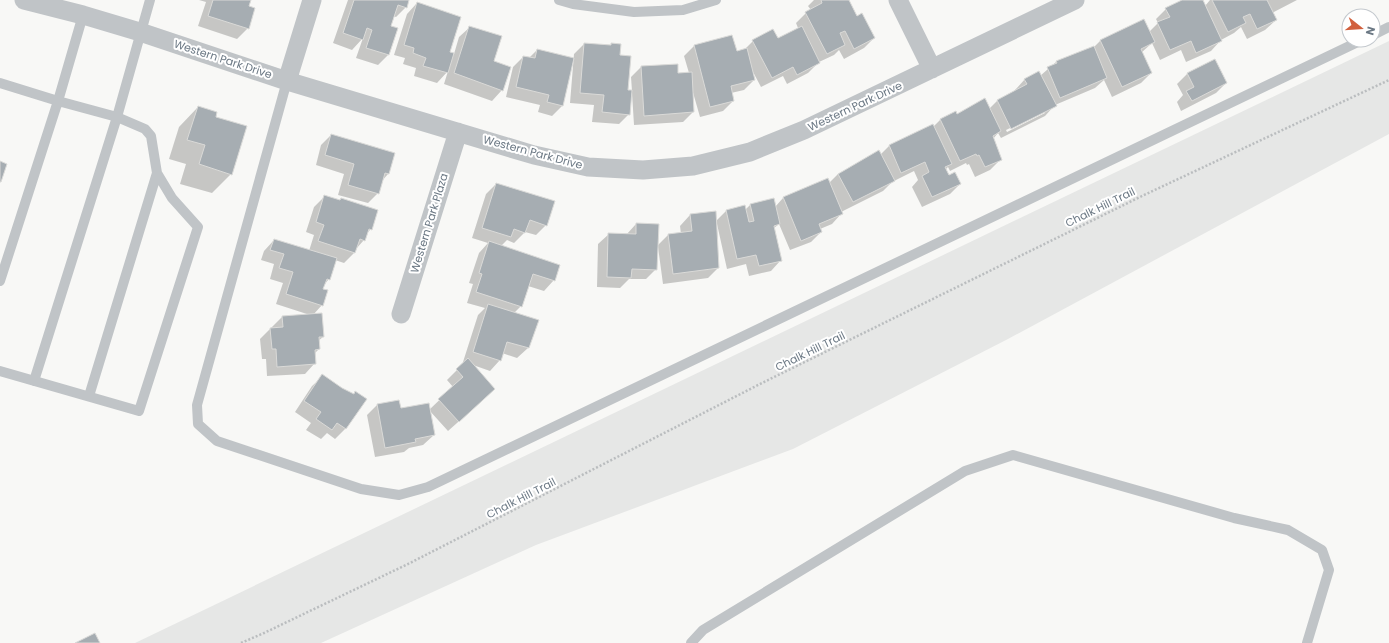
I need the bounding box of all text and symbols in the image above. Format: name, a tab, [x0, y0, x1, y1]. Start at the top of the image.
north arrow	[1341, 8, 1381, 48]
text: N	[1362, 25, 1379, 37]
street label: Western Park Drive	[172, 36, 274, 82]
street label: Western Park Drive	[805, 77, 905, 135]
street label: Western Park Drive	[482, 131, 585, 173]
street label: Western Park Plaza	[406, 171, 452, 275]
street label: Chalk Hill Trail	[1062, 183, 1138, 231]
street label: Chalk Hill Trail	[772, 327, 848, 375]
street label: Chalk Hill Trail	[484, 474, 558, 522]

